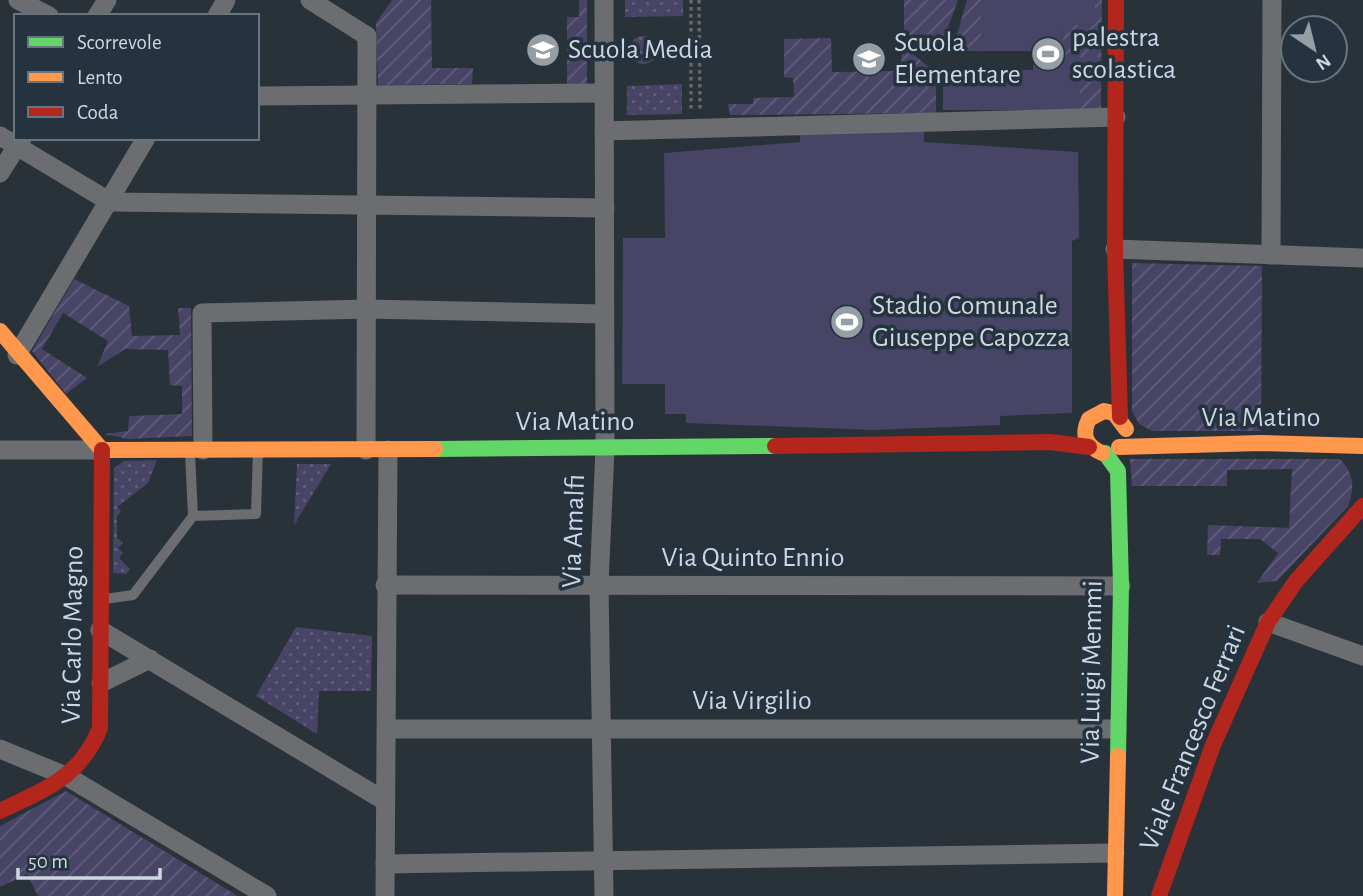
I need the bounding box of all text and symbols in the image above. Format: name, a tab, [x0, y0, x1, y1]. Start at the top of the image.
legend	[14, 14, 259, 140]
north arrow	[1279, 14, 1349, 84]
place label: palestra scolastica	[1072, 24, 1176, 84]
place label: Scuola Elementare	[894, 29, 1021, 89]
school or university icon: Scuola Media	[524, 31, 562, 69]
text: Scorrevole	[77, 32, 162, 53]
sports icon: palestra scolastica	[1029, 35, 1067, 73]
place label: Scuola Media	[568, 36, 713, 64]
school or university icon: Scuola Elementare	[850, 40, 888, 78]
text: N	[1312, 50, 1334, 73]
text: Lento	[77, 67, 123, 88]
text: Coda	[77, 102, 119, 123]
place label: Stadio Comunale Giuseppe Capozza	[872, 292, 1070, 352]
sports icon: Stadio Comunale Giuseppe Capozza	[828, 303, 866, 341]
street label: Via Matino	[1202, 404, 1320, 432]
street label: Via Matino	[516, 408, 634, 436]
street label: Via Amalfi	[558, 474, 590, 588]
street label: Via Quinto Ennio	[662, 544, 844, 572]
street label: Via Carlo Magno	[57, 546, 89, 724]
street label: Via Luigi Memmi	[1076, 580, 1108, 764]
street label: Viale Francesco Ferrari	[1135, 621, 1251, 855]
street label: Via Virgilio	[692, 687, 812, 715]
scale bar	[18, 836, 159, 880]
text: 50 m	[28, 851, 68, 872]

